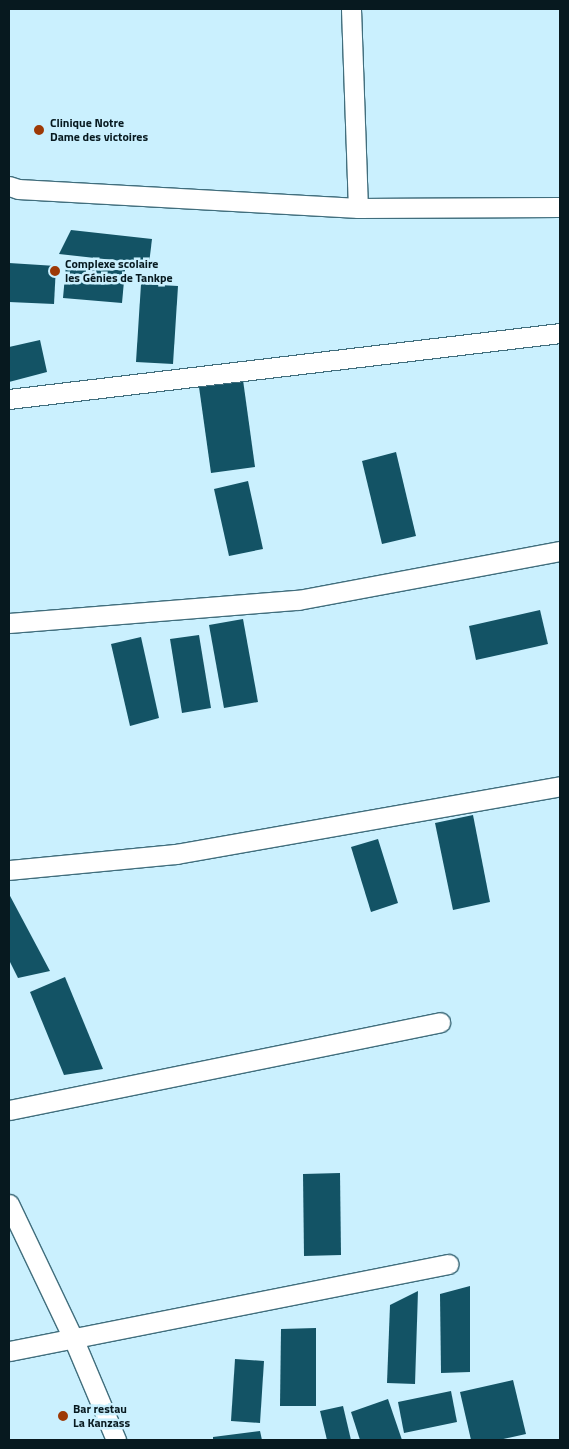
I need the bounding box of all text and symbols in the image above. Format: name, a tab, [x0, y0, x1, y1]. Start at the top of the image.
place label: Clinique Notre Dame des victoires	[50, 116, 148, 144]
marker: Clinique Notre Dame des victoires	[32, 123, 46, 137]
place label: Complexe scolaire les Génies de Tankpe	[65, 257, 173, 285]
marker: Complexe scolaire les Génies de Tankpe	[49, 265, 61, 277]
place label: Bar restau La Kanzass	[73, 1402, 130, 1430]
marker: Bar restau La Kanzass	[57, 1410, 69, 1422]

